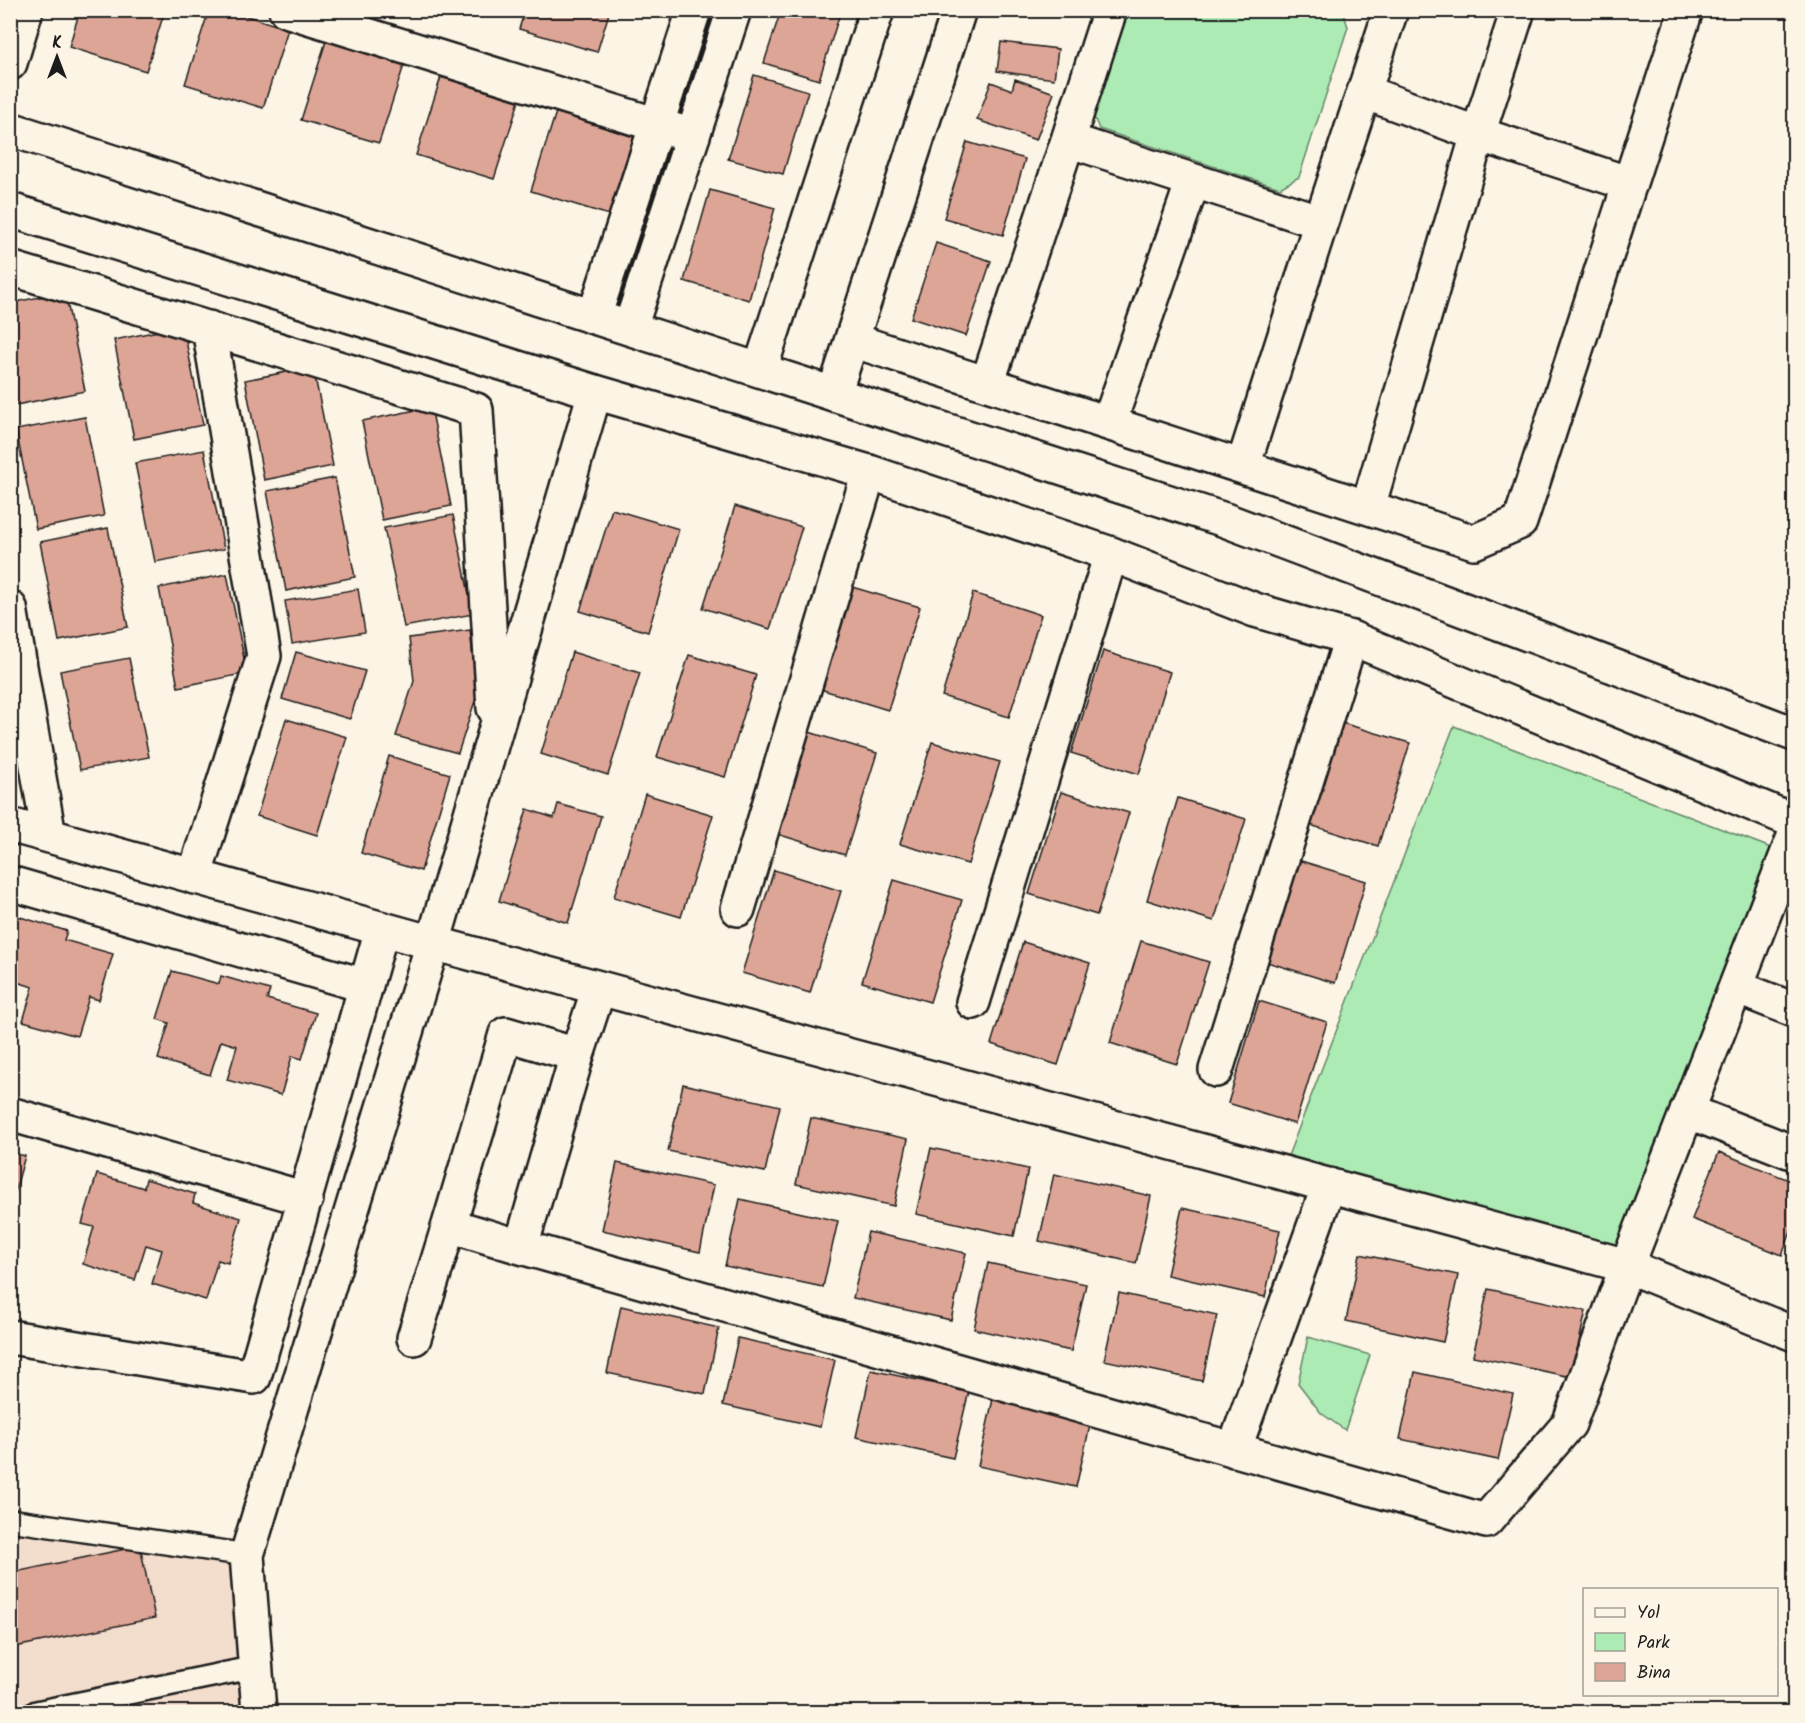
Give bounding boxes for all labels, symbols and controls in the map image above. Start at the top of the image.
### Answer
north arrow [27,27,87,87]
text: K [52,31,62,56]
legend [1583,1588,1778,1696]
text: Yol [1637,1599,1661,1628]
text: Park [1637,1629,1670,1658]
text: Bina [1637,1659,1671,1688]

